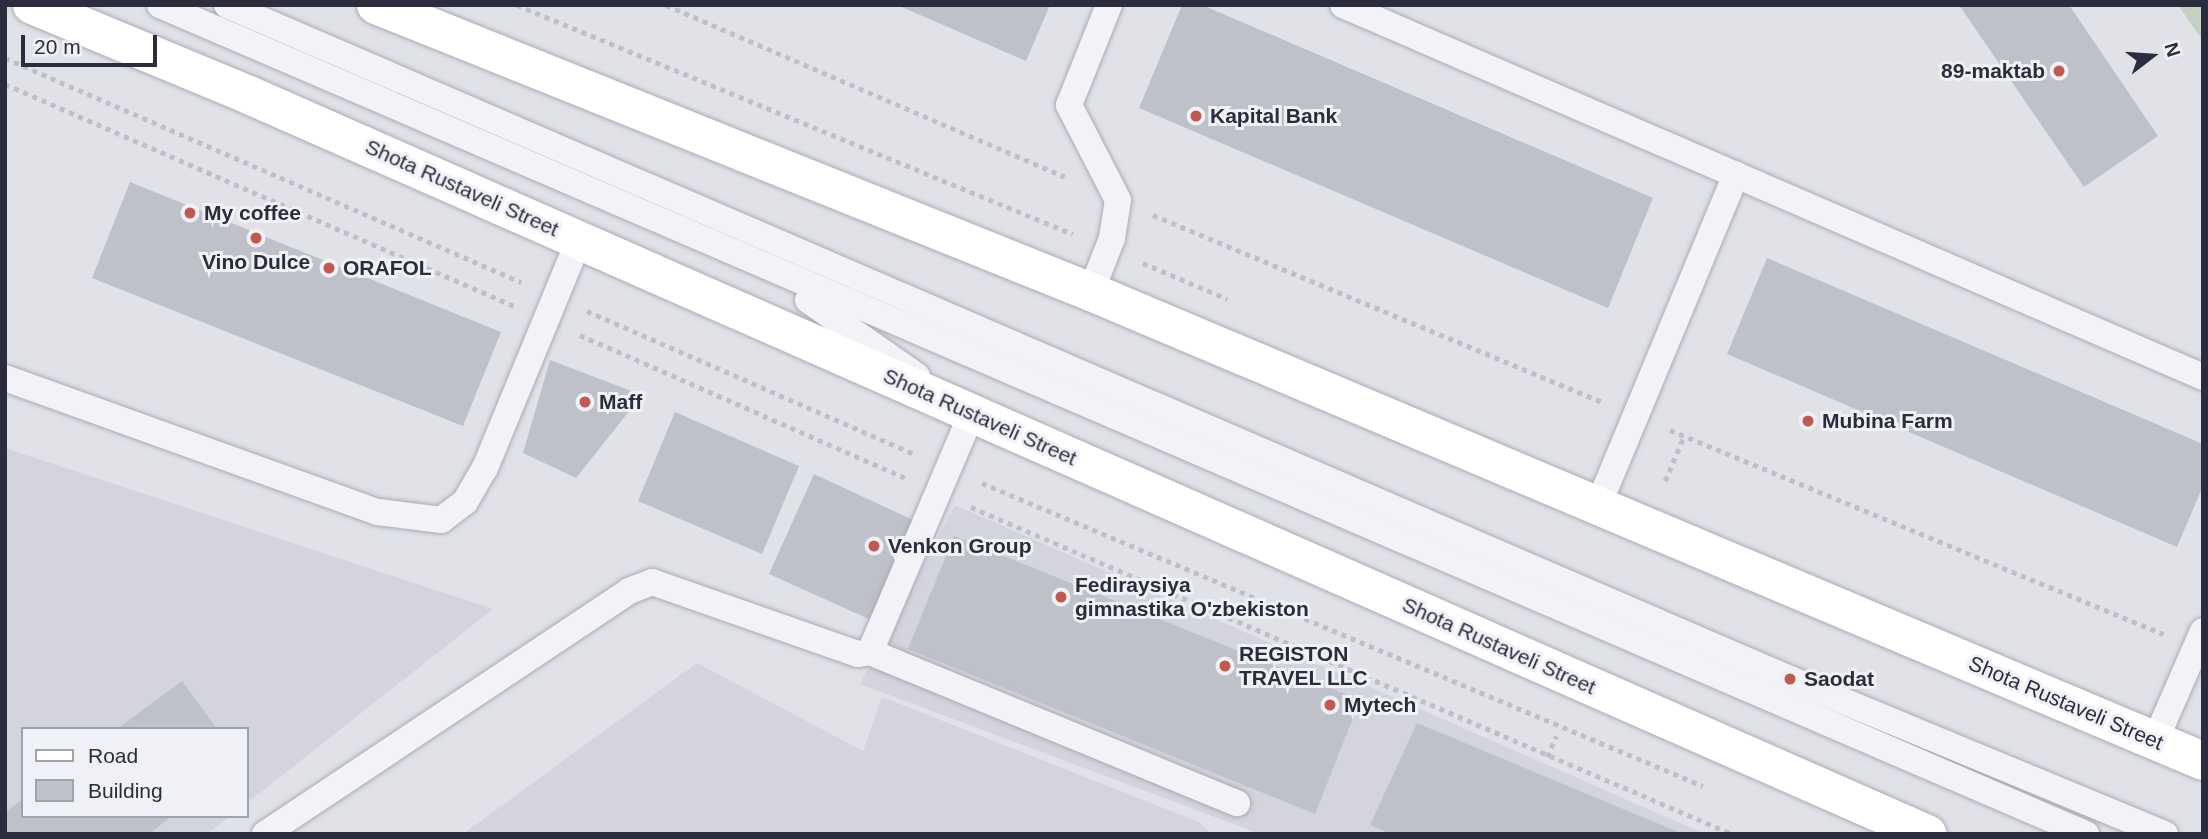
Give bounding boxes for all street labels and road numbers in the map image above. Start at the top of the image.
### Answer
street label: Shota Rustaveli Street [361,134,563,242]
street label: Shota Rustaveli Street [879,363,1081,471]
street label: Shota Rustaveli Street [1398,592,1600,700]
street label: Shota Rustaveli Street [1965,651,2167,755]

